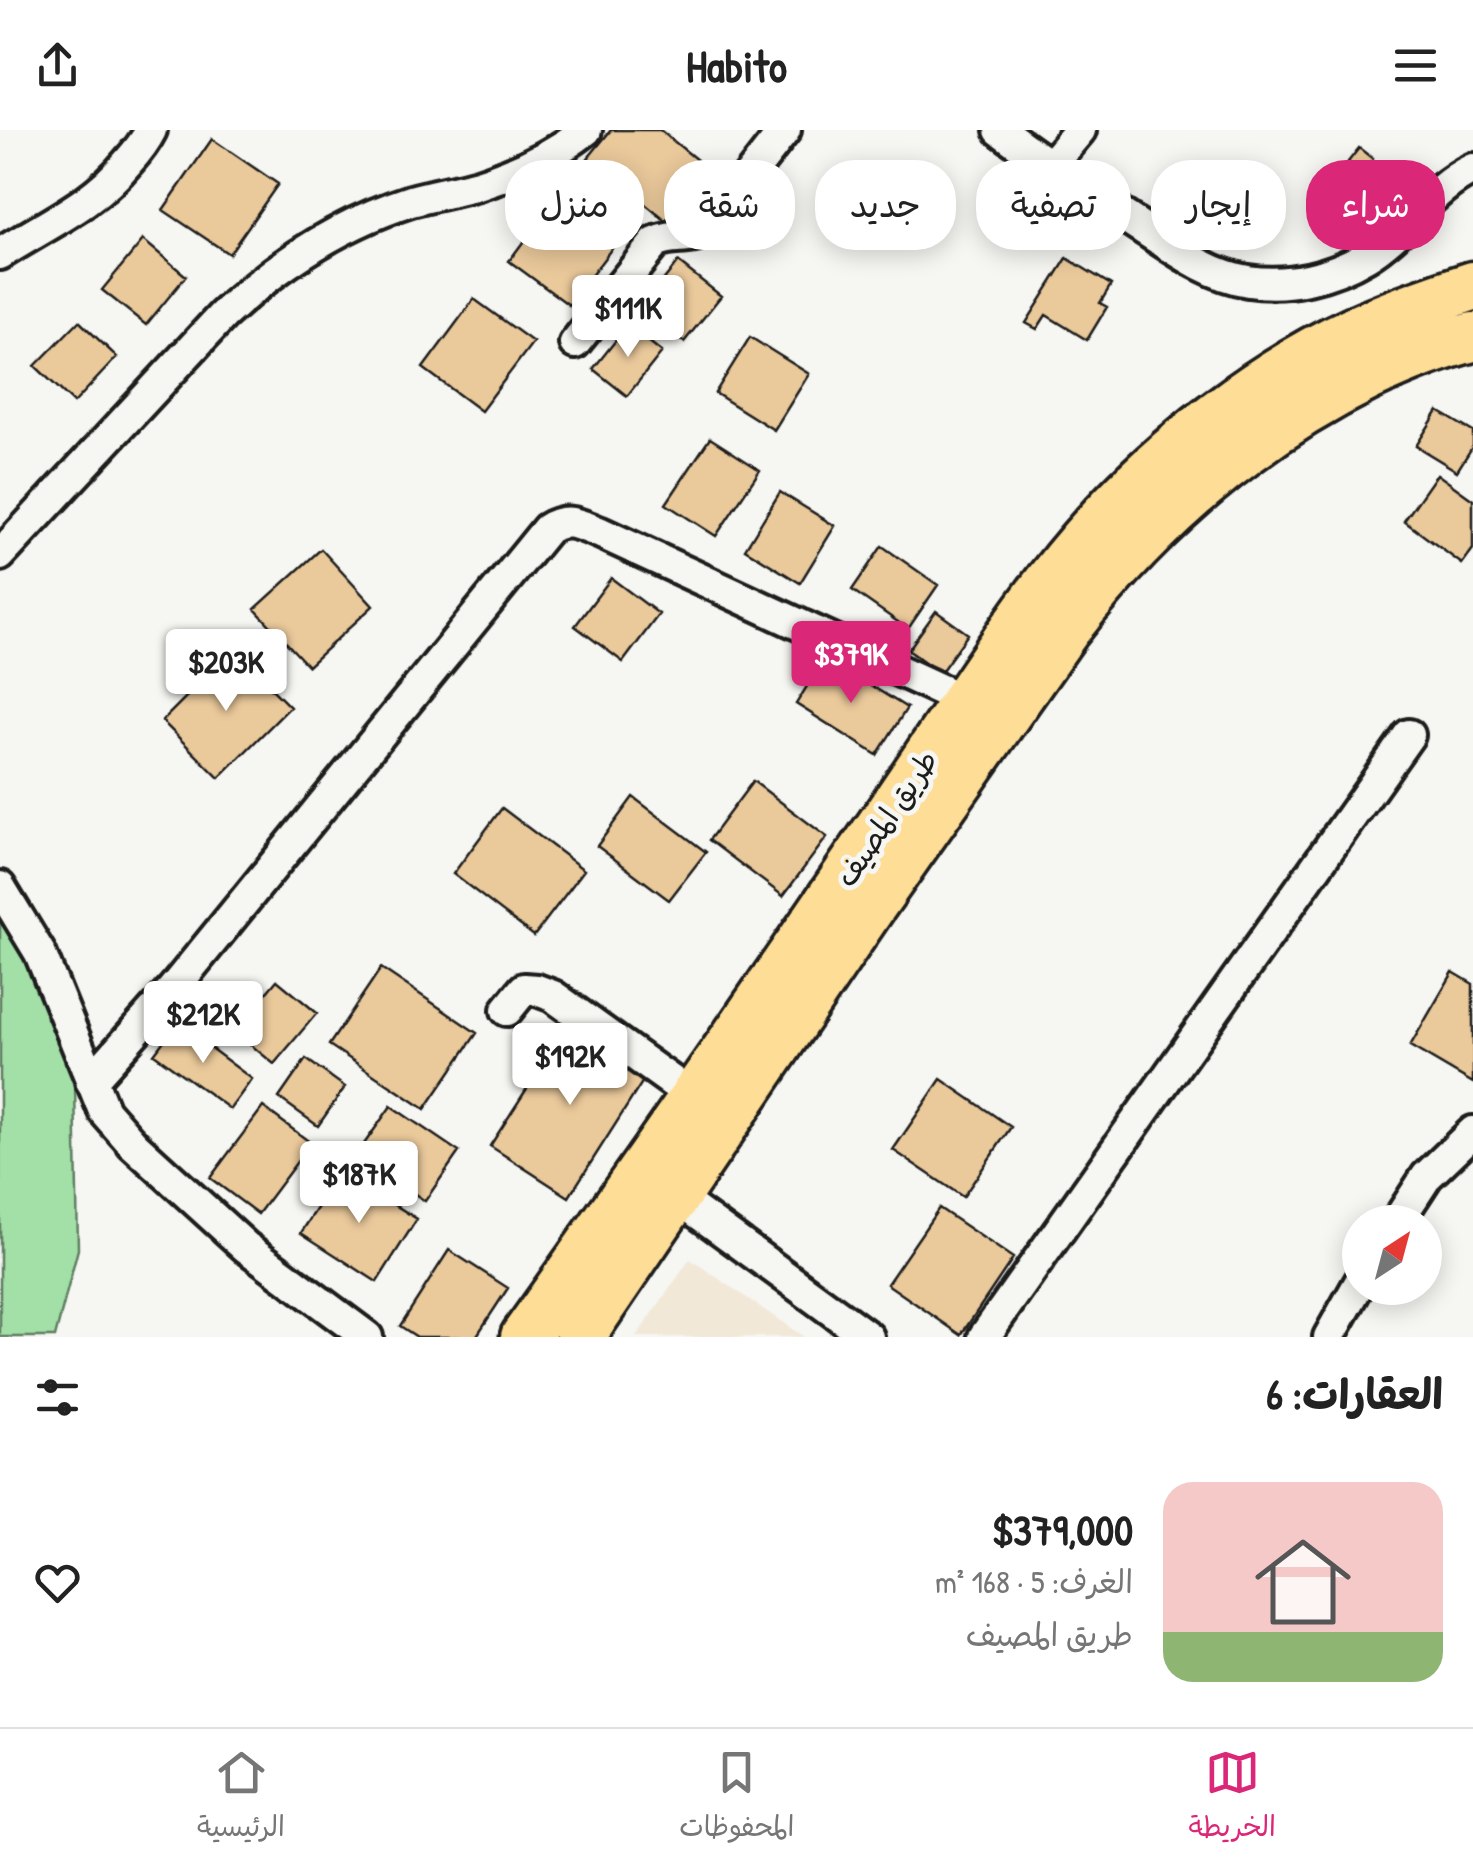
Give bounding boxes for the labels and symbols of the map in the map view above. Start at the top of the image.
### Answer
pin: $111K [558,275,698,360]
pin: $379K [781,621,921,706]
pin: $203K [156,629,296,714]
street label: طريق المصيف [826,742,946,894]
pin: $212K [133,981,273,1066]
pin: $192K [500,1023,640,1108]
pin: $187K [289,1141,429,1226]
north arrow [1342,1205,1442,1305]

